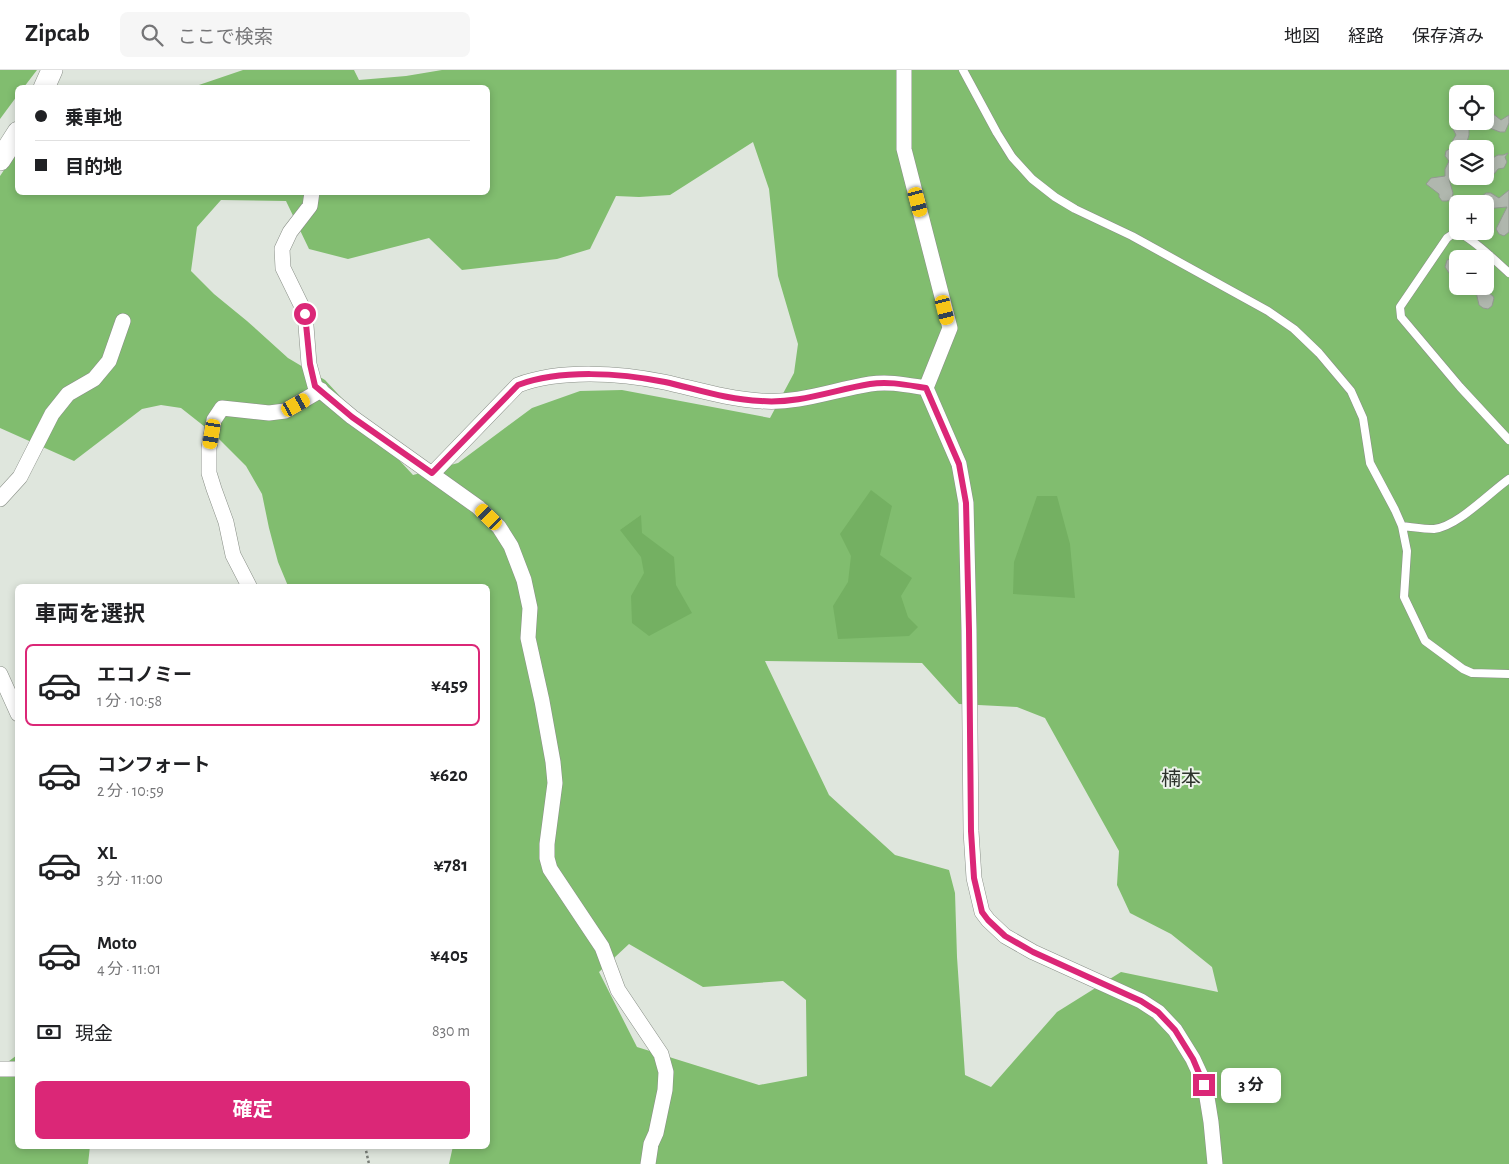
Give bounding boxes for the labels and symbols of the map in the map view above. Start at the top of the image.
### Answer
car [906,186,929,218]
car [934,294,955,326]
route start [294,303,316,325]
car [279,391,312,419]
car [202,418,221,450]
car [472,501,505,533]
district label: 楠本 [1161,768,1201,789]
callout: 3 分 [1222,1068,1282,1102]
route end [1193,1074,1215,1096]

